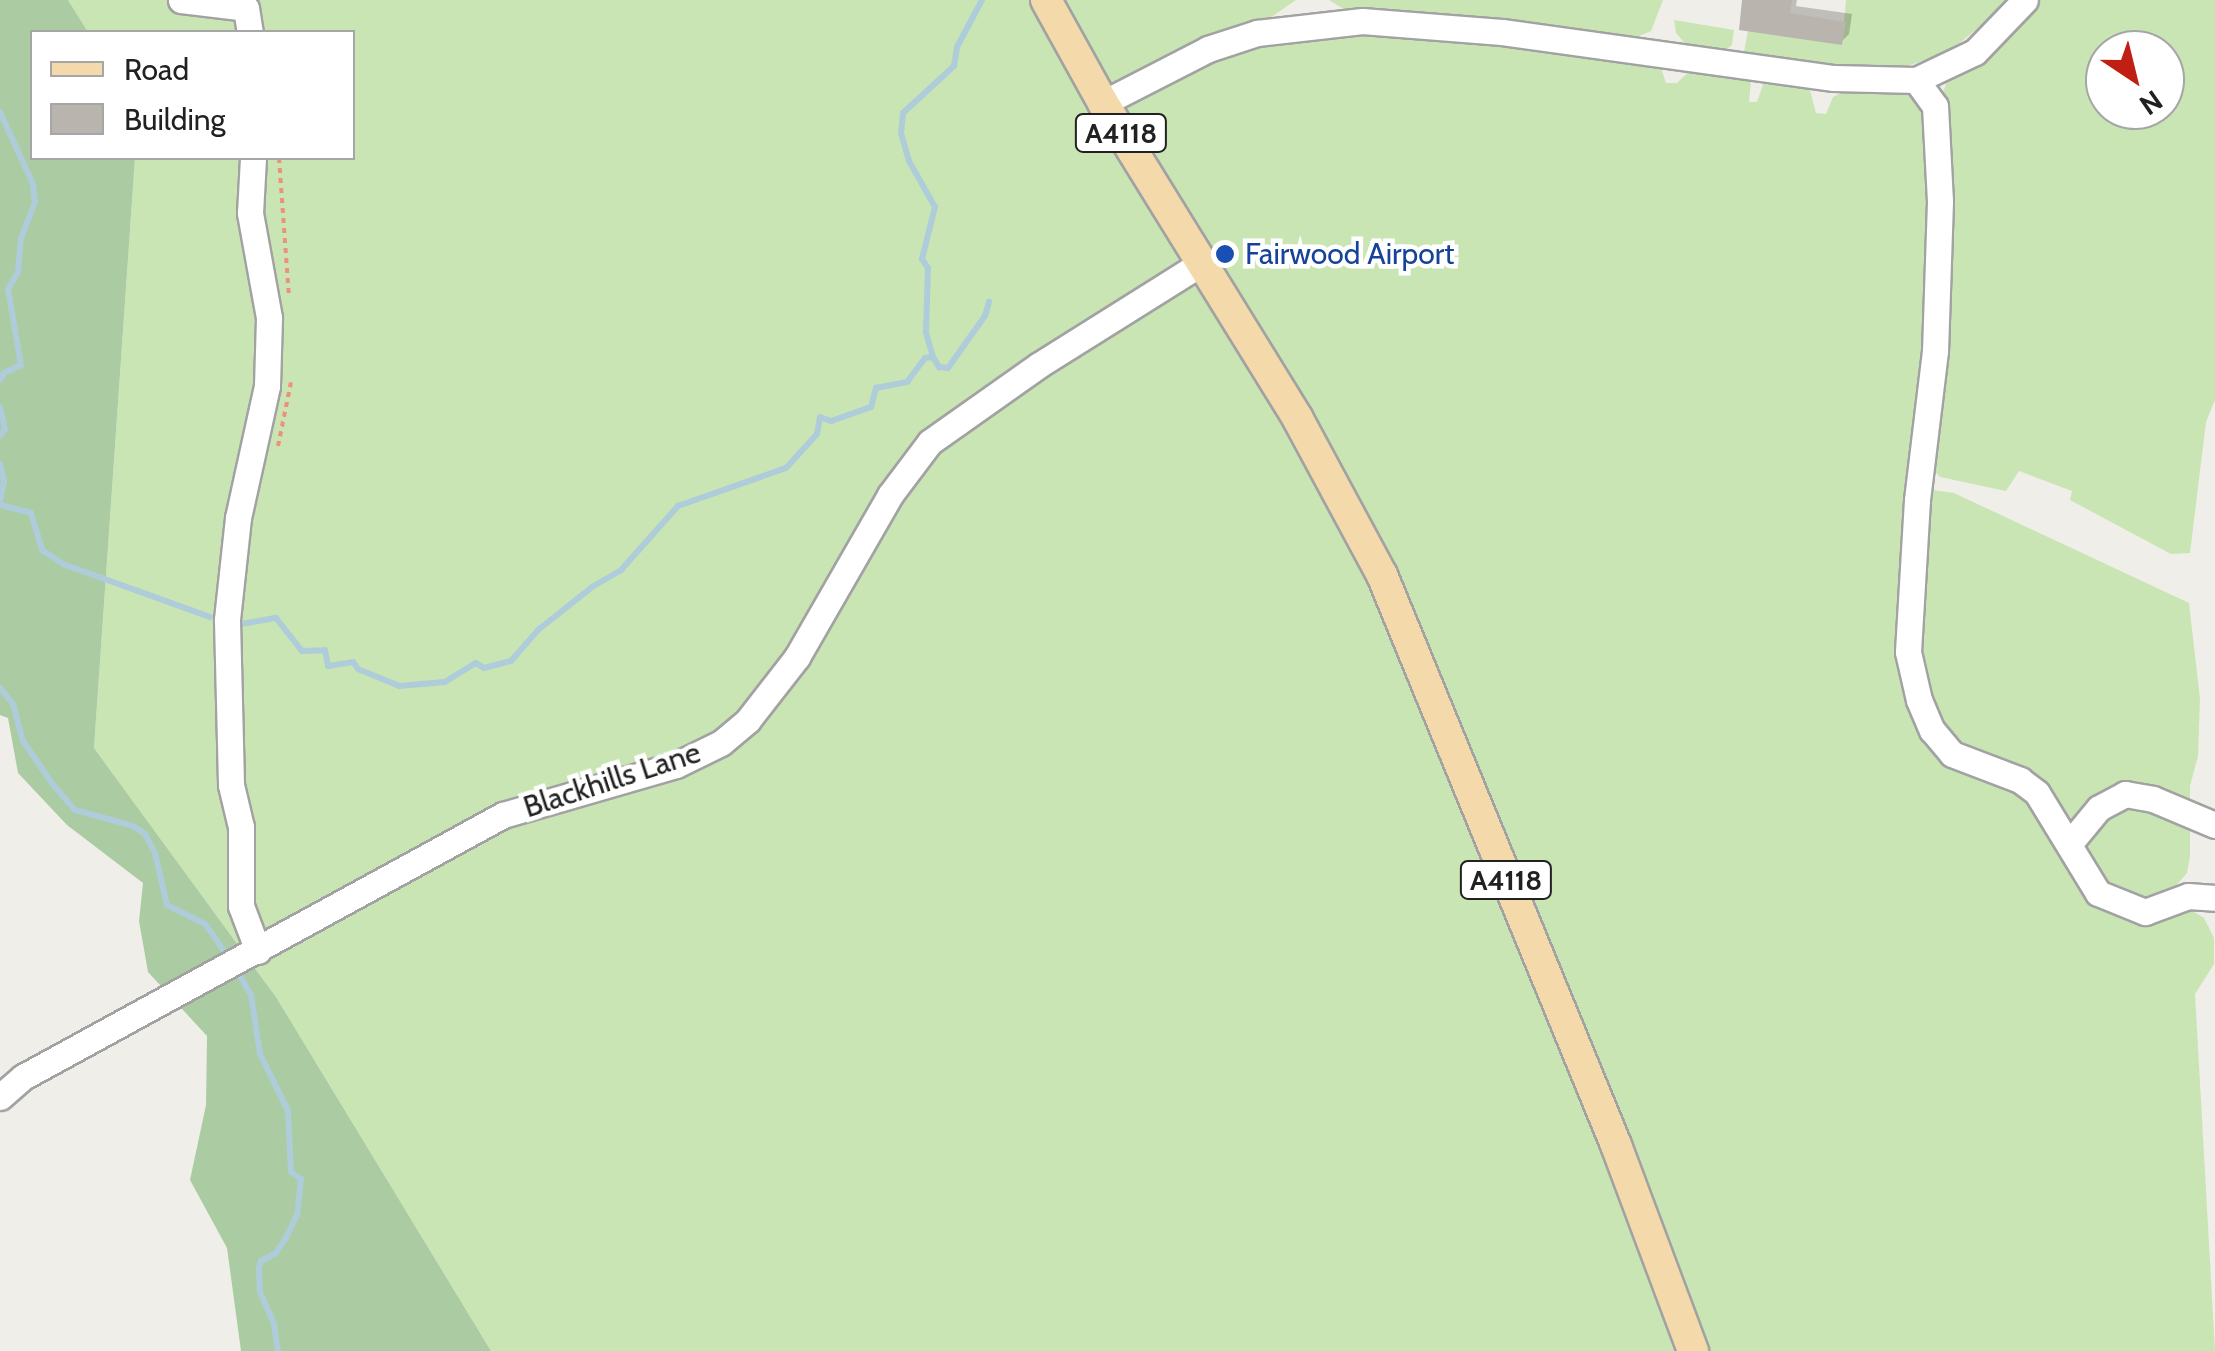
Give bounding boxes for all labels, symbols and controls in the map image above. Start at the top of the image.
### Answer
legend [30,30,355,160]
north arrow [2085,30,2185,130]
text: Road [124,51,189,88]
text: N [2133,83,2169,123]
text: Building [124,101,226,138]
road number: A4118 [1074,110,1168,156]
place label: Fairwood Airport [1245,236,1454,272]
marker: Fairwood Airport [1214,243,1236,265]
street label: Blackhills Lane [519,734,705,826]
road number: A4118 [1458,857,1554,903]

